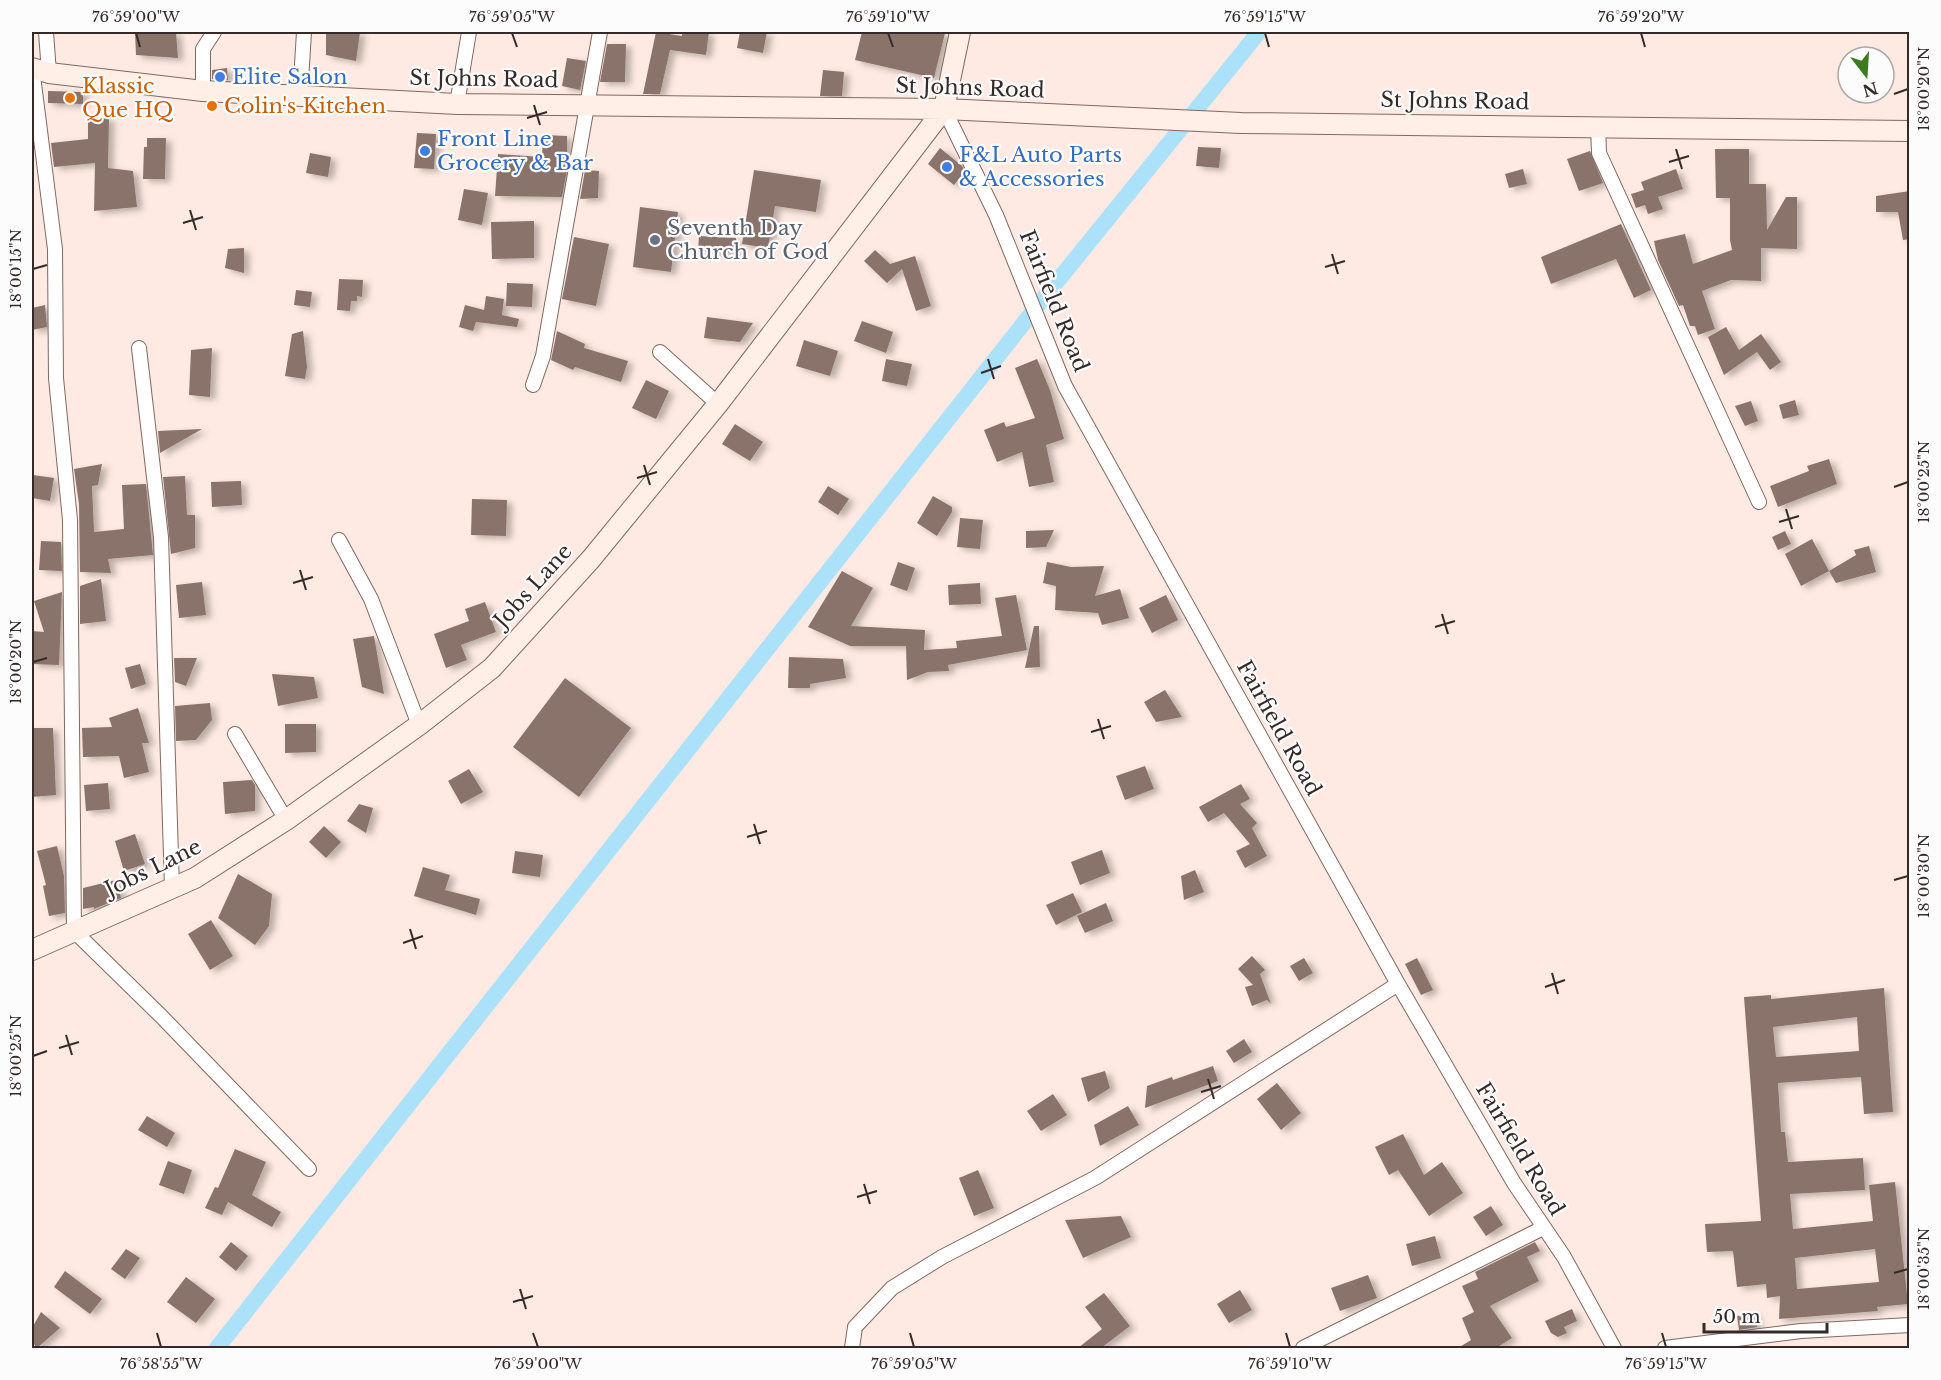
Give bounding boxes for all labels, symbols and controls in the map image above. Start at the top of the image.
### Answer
text: 76°59'00"W [92,7,180,26]
text: 76°59'05"W [469,7,555,26]
text: 76°59'10"W [846,7,930,26]
text: 76°59'15"W [1224,7,1306,26]
text: 76°59'20"W [1598,7,1685,26]
north arrow [1836,45,1896,105]
text: 18°00'20"N [1914,47,1933,131]
place label: Elite Salon [232,64,347,90]
street label: St Johns Road [409,65,559,93]
marker: Elite Salon [213,70,227,84]
street label: St Johns Road [895,72,1045,104]
place label: Klassic Que HQ [82,73,173,123]
text: N [1860,78,1881,101]
street label: St Johns Road [1380,87,1530,115]
marker: Klassic Que HQ [63,91,77,105]
place label: Colin's Kitchen [224,93,386,119]
marker: Colin's Kitchen [205,99,219,113]
place label: Front Line Grocery & Bar [437,126,593,176]
place label: F&L Auto Parts & Accessories [959,142,1122,192]
marker: Front Line Grocery & Bar [418,144,432,158]
marker: F&L Auto Parts & Accessories [940,160,954,174]
place label: Seventh Day Church of God [667,215,828,265]
street label: Fairfield Road [1014,226,1094,376]
text: 18°00'15"N [6,229,25,309]
marker: Seventh Day Church of God [648,233,662,247]
text: 18°00'25"N [1914,441,1933,523]
street label: Jobs Lane [486,539,578,636]
text: 18°00'20"N [6,620,25,704]
street label: Fairfield Road [1231,656,1327,800]
street label: Jobs Lane [98,833,205,904]
text: 18°00'30"N [1914,834,1933,918]
text: 18°00'25"N [6,1015,25,1097]
street label: Fairfield Road [1470,1078,1570,1220]
text: 18°00'35"N [1914,1228,1933,1310]
scale bar [1704,1296,1827,1334]
text: 50 m [1713,1306,1761,1328]
text: 76°58'55"W [120,1354,203,1373]
text: 76°59'00"W [494,1354,582,1373]
text: 76°59'05"W [871,1354,957,1373]
text: 76°59'10"W [1248,1354,1332,1373]
text: 76°59'15"W [1625,1354,1707,1373]

